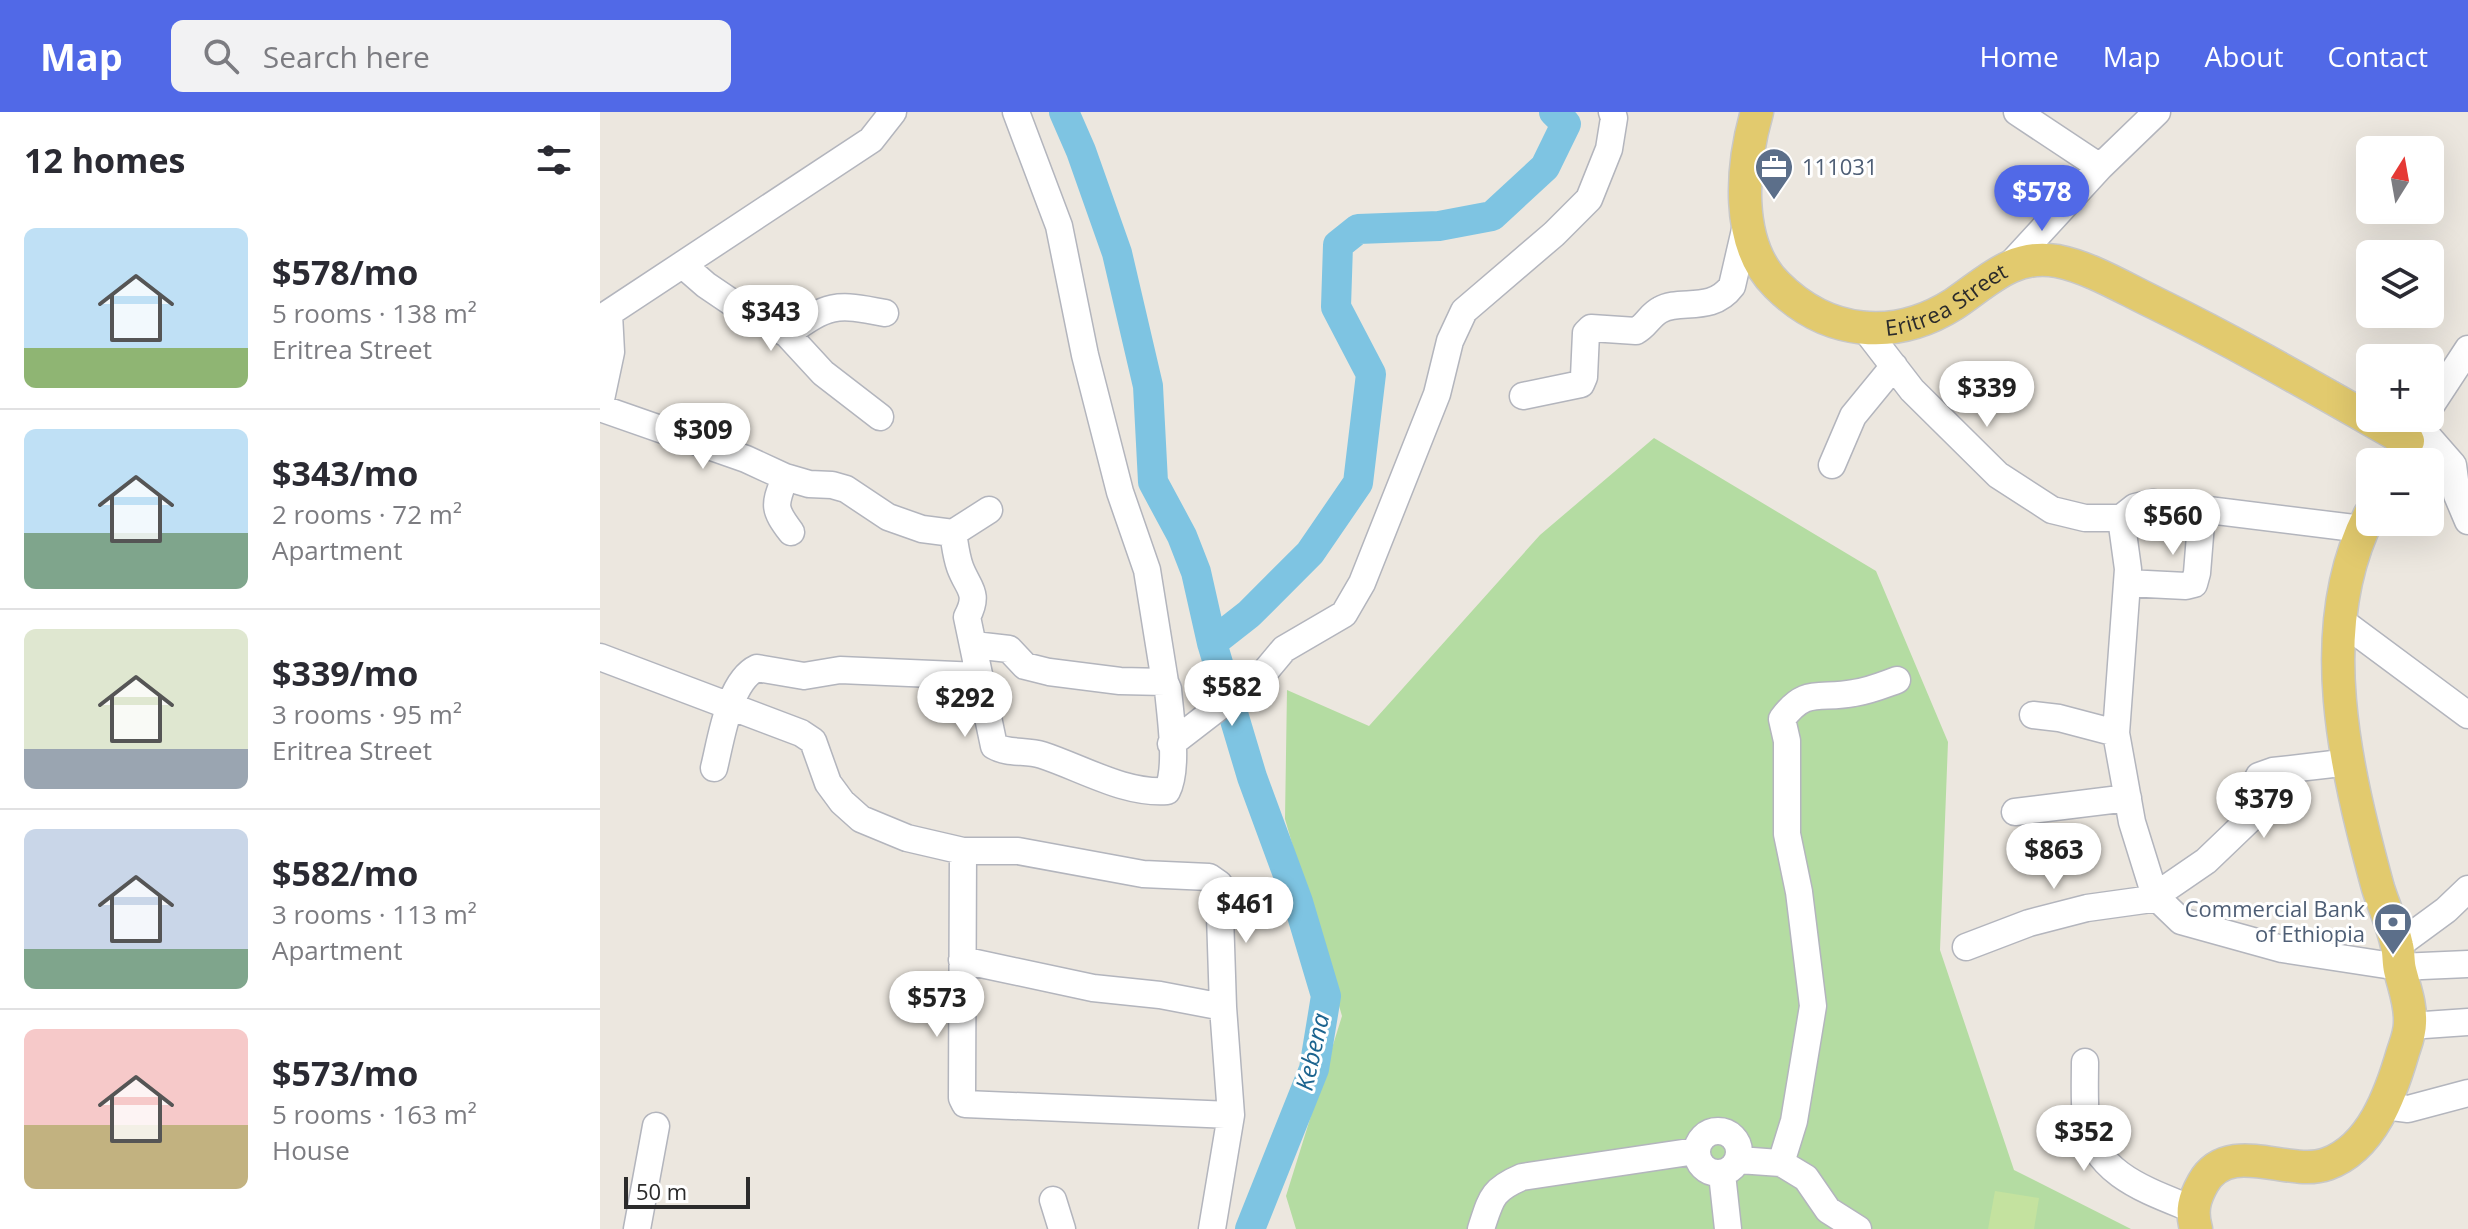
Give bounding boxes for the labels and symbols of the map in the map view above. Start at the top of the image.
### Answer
north arrow [2356,136,2444,224]
office icon: 111031 [1753,146,1795,201]
place label: 111031 [1802,151,1877,181]
pin: $578 [1995,165,2089,233]
street label: Eritrea Street [1883,255,2012,342]
pin: $343 [724,285,818,353]
pin: $339 [1940,361,2034,429]
pin: $309 [656,403,750,471]
pin: $560 [2126,489,2220,557]
pin: $582 [1185,660,1279,728]
pin: $292 [918,671,1012,739]
pin: $379 [2217,772,2311,840]
pin: $863 [2007,823,2101,891]
pin: $461 [1199,877,1293,945]
place label: Commercial Bank of Ethiopia [2185,893,2365,948]
bank icon: Commercial Bank of Ethiopia [2372,901,2414,956]
pin: $573 [890,971,984,1039]
water label: Kebena [1287,1009,1337,1094]
pin: $352 [2037,1105,2131,1173]
scale bar [624,1173,750,1209]

